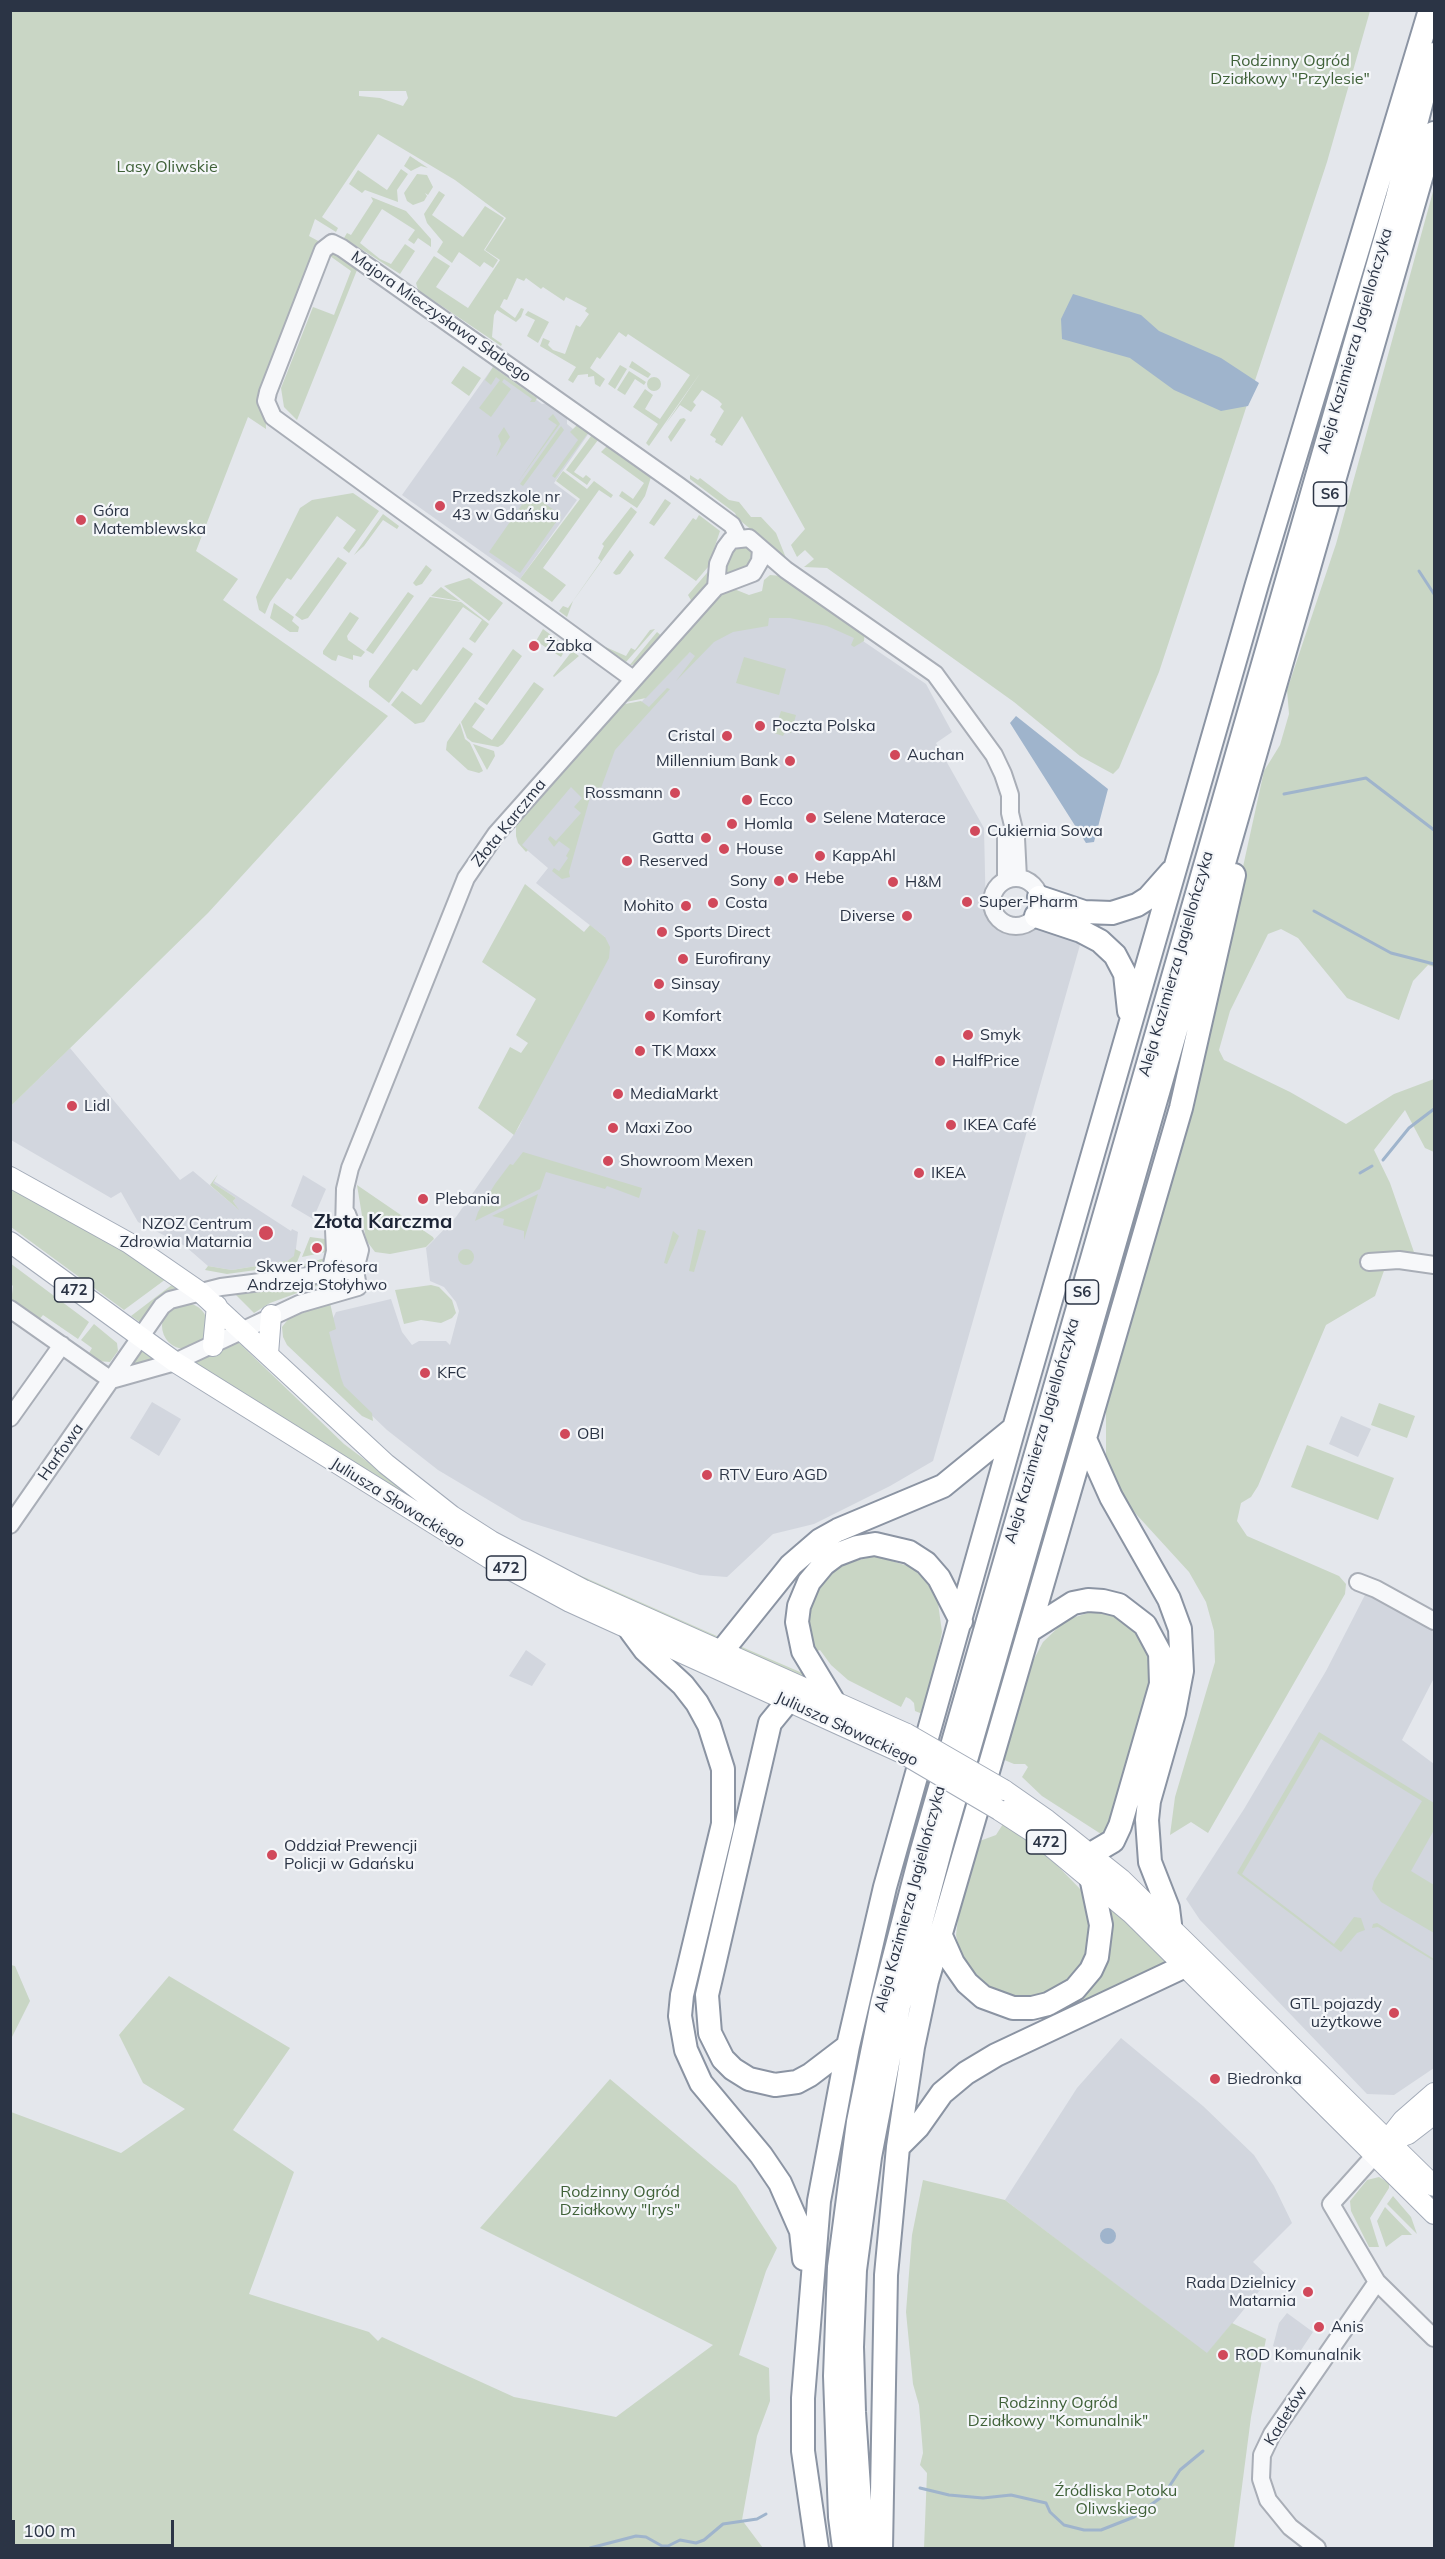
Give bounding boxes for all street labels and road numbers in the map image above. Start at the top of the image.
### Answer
street label: Aleja Kazimierza Jagiellończyka [1314,226,1396,456]
street label: Majora Mieczysława Słabego [347,247,535,387]
road number: S6 [1314,482,1346,506]
street label: Złota Karczma [468,775,550,871]
street label: Aleja Kazimierza Jagiellończyka [1135,849,1217,1079]
road number: 472 [54,1278,94,1302]
road number: S6 [1066,1280,1098,1304]
street label: Aleja Kazimierza Jagiellończyka [1001,1316,1083,1546]
street label: Harfowa [34,1420,88,1484]
street label: Juliusza Słowackiego [327,1454,469,1552]
road number: 472 [486,1556,526,1580]
street label: Juliusza Słowackiego [773,1688,921,1770]
street label: Aleja Kazimierza Jagiellończyka [870,1784,950,2014]
road number: 472 [1026,1830,1066,1854]
street label: Kadetów [1260,2383,1312,2449]

